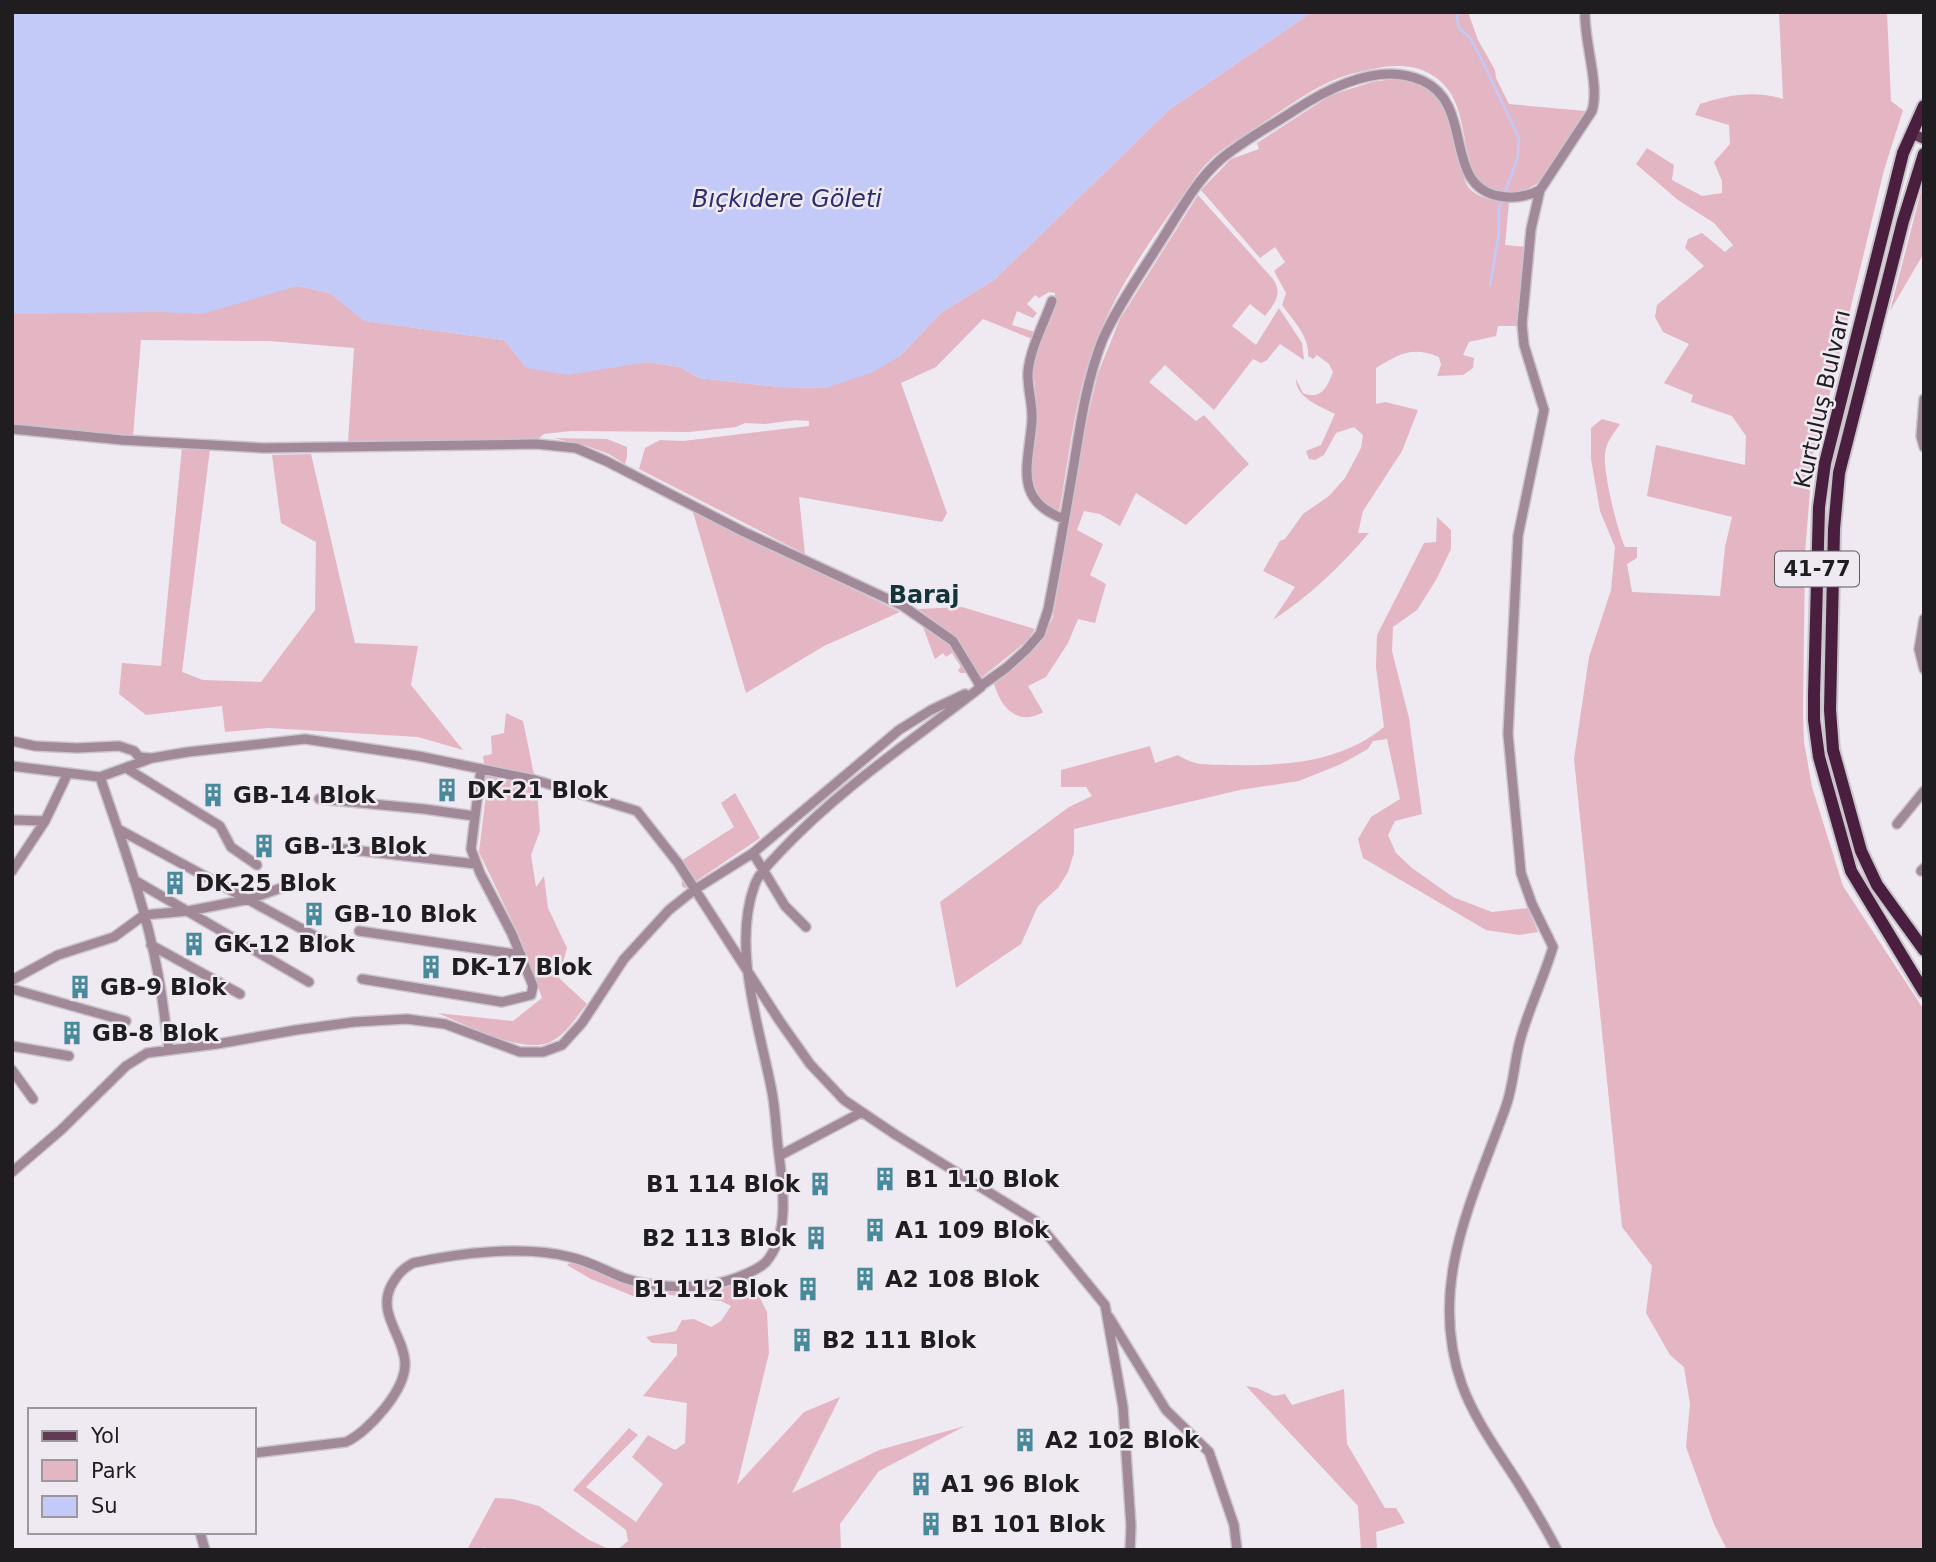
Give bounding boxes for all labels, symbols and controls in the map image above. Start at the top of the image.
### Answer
water label: Bıçkıdere Göleti [692,185,882,213]
street label: Kurtuluş Bulvarı [1789,307,1855,491]
road number: 41-77 [1775,552,1859,586]
district label: Baraj [889,581,959,609]
building icon: DK-21 Blok [433,776,461,804]
place label: DK-21 Blok [467,777,609,803]
building icon: GB-14 Blok [199,781,227,809]
place label: GB-14 Blok [233,782,376,808]
building icon: GB-13 Blok [250,832,278,860]
place label: GB-13 Blok [284,833,427,859]
building icon: DK-25 Blok [161,869,189,897]
place label: DK-25 Blok [195,870,337,896]
building icon: GB-10 Blok [300,900,328,928]
place label: GB-10 Blok [334,901,477,927]
building icon: GK-12 Blok [180,930,208,958]
place label: GK-12 Blok [214,931,355,957]
building icon: DK-17 Blok [417,953,445,981]
place label: DK-17 Blok [451,954,593,980]
building icon: GB-9 Blok [66,973,94,1001]
place label: GB-9 Blok [100,974,227,1000]
building icon: GB-8 Blok [58,1019,86,1047]
place label: GB-8 Blok [92,1020,219,1046]
building icon: B1 110 Blok [871,1165,899,1193]
place label: B1 110 Blok [905,1166,1060,1192]
building icon: B1 114 Blok [806,1170,834,1198]
place label: B1 114 Blok [646,1171,801,1197]
building icon: A1 109 Blok [861,1216,889,1244]
place label: A1 109 Blok [895,1217,1050,1243]
building icon: B2 113 Blok [802,1224,830,1252]
place label: B2 113 Blok [642,1225,797,1251]
building icon: A2 108 Blok [851,1265,879,1293]
place label: A2 108 Blok [885,1266,1040,1292]
building icon: B1 112 Blok [794,1275,822,1303]
place label: B1 112 Blok [634,1276,789,1302]
building icon: B2 111 Blok [788,1326,816,1354]
place label: B2 111 Blok [822,1327,977,1353]
legend [28,1408,256,1534]
text: Yol [90,1424,120,1448]
building icon: A2 102 Blok [1011,1426,1039,1454]
place label: A2 102 Blok [1045,1427,1200,1453]
text: Park [91,1459,137,1483]
building icon: A1 96 Blok [907,1470,935,1498]
place label: A1 96 Blok [941,1471,1080,1497]
text: Su [91,1494,118,1518]
building icon: B1 101 Blok [917,1510,945,1538]
place label: B1 101 Blok [951,1511,1106,1537]

